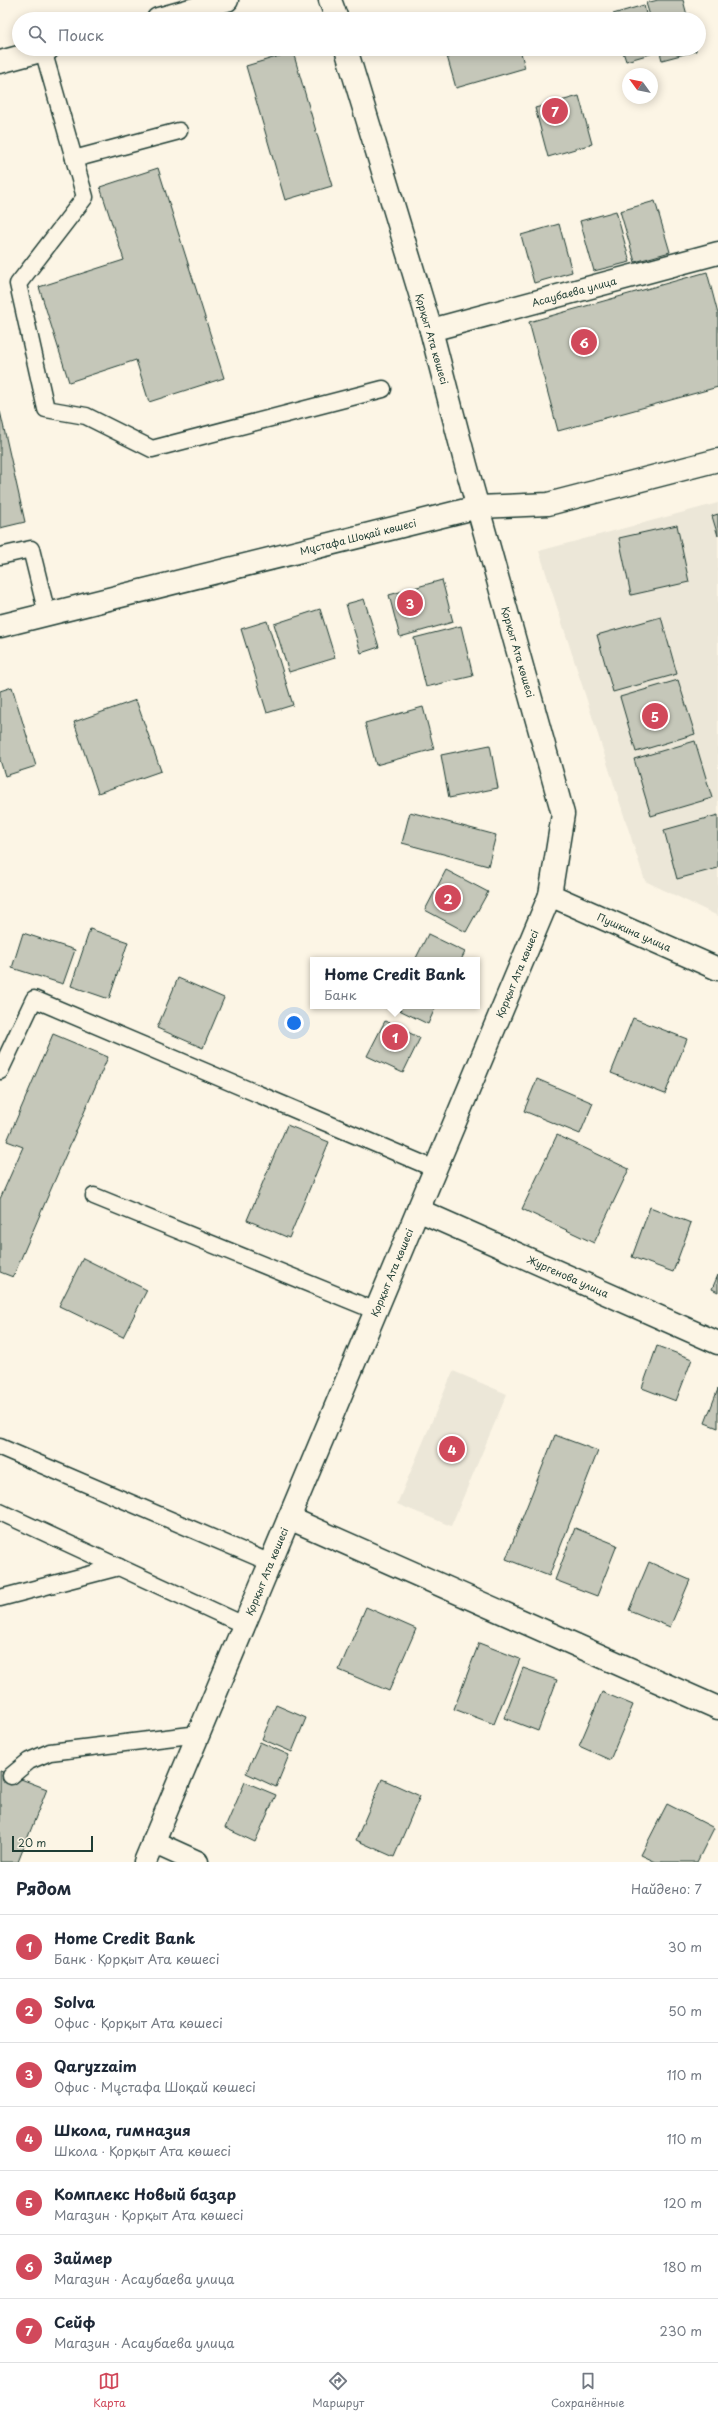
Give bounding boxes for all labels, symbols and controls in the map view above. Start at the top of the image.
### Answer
search box [12,12,706,56]
icon: search [26,23,48,45]
text: Поиск [58,23,104,46]
north arrow [622,68,658,104]
pin: 7 [542,96,568,126]
street label: Асаубаева улица [530,272,619,310]
street label: Қорқыт Ата көшесі [412,292,453,386]
pin: 6 [571,327,597,357]
street label: Мұстафа Шоқай көшесі [298,515,418,558]
pin: 3 [397,588,423,618]
street label: Қорқыт Ата көшесі [498,605,539,699]
pin: 5 [642,701,668,731]
pin: 2 [435,883,461,913]
street label: Пушкина улица [595,909,674,955]
street label: Қорқыт Ата көшесі [491,927,542,1020]
popup [310,957,480,1009]
text: Home Credit Bank [324,962,466,985]
text: Банк [324,985,356,1004]
your location [284,1013,304,1033]
pin: 1 [382,1022,408,1052]
street label: Қорқыт Ата көшесі [366,1226,417,1319]
street label: Жургенова улица [525,1251,612,1301]
pin: 4 [439,1434,465,1464]
street label: Қорқыт Ата көшесі [241,1525,291,1618]
scale bar [12,1834,93,1853]
text: 20 m [18,1834,46,1851]
text: Рядом [16,1875,71,1901]
text: Найдено: 7 [631,1879,702,1898]
text: Home Credit Bank [54,1926,195,1949]
text: 1 [26,1937,32,1956]
text: 30 m [668,1937,702,1956]
text: Банк · Қорқыт Ата көшесі [54,1949,219,1968]
text: Solva [54,1990,95,2013]
text: 2 [24,2001,34,2020]
text: 50 m [668,2001,702,2020]
text: Офис · Қорқыт Ата көшесі [54,2013,223,2032]
text: Qaryzzaim [54,2054,137,2077]
text: 3 [25,2065,33,2084]
text: 110 m [667,2065,702,2084]
text: Офис · Мұстафа Шоқай көшесі [54,2077,256,2096]
text: Школа, гимназия [54,2118,191,2141]
text: 4 [25,2129,33,2148]
text: 110 m [667,2129,702,2148]
text: Школа · Қорқыт Ата көшесі [54,2141,231,2160]
text: Комплекс Новый базар [54,2182,236,2205]
text: 5 [25,2193,33,2212]
text: 120 m [663,2193,702,2212]
text: Магазин · Қорқыт Ата көшесі [54,2205,244,2224]
text: Займер [54,2246,112,2269]
text: 6 [24,2257,34,2276]
text: 180 m [663,2257,702,2276]
text: Магазин · Асаубаева улица [54,2269,235,2288]
text: Сейф [54,2310,95,2333]
text: 7 [25,2321,33,2340]
text: 230 m [660,2321,702,2340]
text: Магазин · Асаубаева улица [54,2333,235,2352]
tab: Карта [93,2370,126,2411]
tab: Маршрут [312,2370,364,2411]
tab: Сохранённые [551,2370,625,2411]

